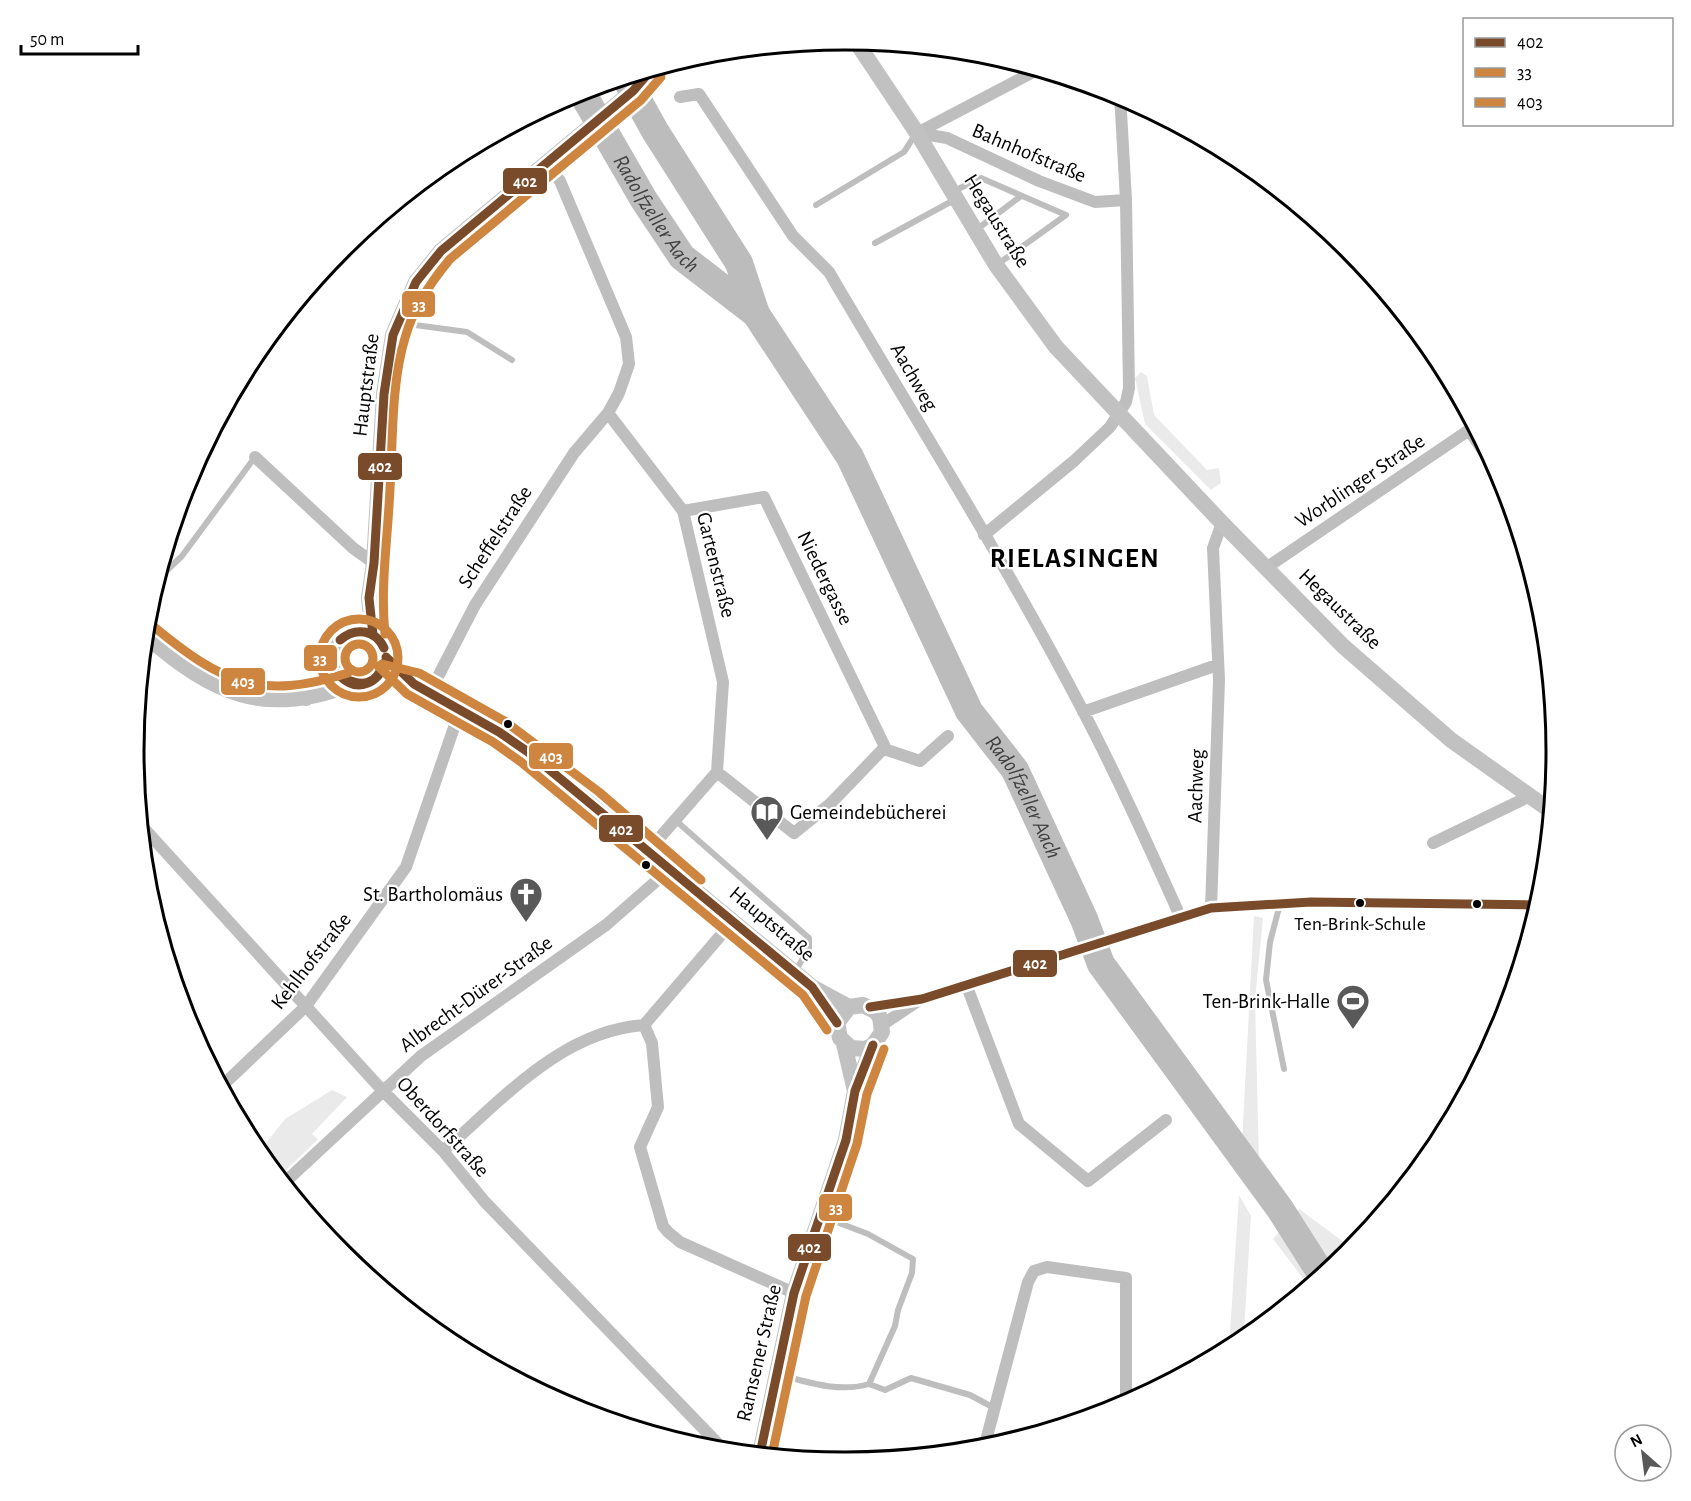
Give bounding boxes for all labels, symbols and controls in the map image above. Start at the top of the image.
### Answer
scale bar [21,18,138,56]
legend [1463,18,1673,126]
text: 50 m [30,31,64,49]
text: 402 [1517,34,1543,52]
text: 33 [1517,64,1532,82]
text: 403 [1517,94,1543,112]
street label: Bahnhofstraße [969,120,1089,186]
water label: Radolfzeller Aach [609,151,703,277]
line badge: 402 [502,167,548,195]
street label: Hegaustraße [960,171,1034,271]
text: 402 [513,174,537,190]
line badge: 33 [401,290,436,318]
text: 33 [412,297,426,313]
street label: Hauptstraße [349,332,383,438]
street label: Aachweg [886,340,942,415]
street label: Worblinger Straße [1292,430,1428,532]
line badge: 402 [357,452,403,481]
text: 402 [368,459,392,475]
street label: Scheffelstraße [454,482,536,592]
street label: Gartenstraße [693,510,739,620]
street label: Niedergasse [793,528,857,628]
district label: RIELASINGEN [990,545,1160,572]
street label: Hegaustraße [1295,565,1385,653]
line badge: 33 [303,644,338,672]
text: 33 [313,651,327,667]
line badge: 403 [220,667,266,696]
text: 403 [231,674,255,690]
unlabelled marker [502,718,514,730]
water label: Radolfzeller Aach [981,731,1065,862]
line badge: 403 [528,742,574,770]
street label: Aachweg [1184,748,1208,823]
text: 403 [539,749,563,765]
library icon: Gemeindebücherei [749,794,785,841]
place label: Gemeindebücherei [790,802,947,823]
line badge: 402 [598,814,644,843]
text: 402 [609,822,633,838]
unlabelled marker [640,859,652,871]
church icon: St. Bartholomäus [508,876,544,923]
street label: Hauptstraße [725,883,819,965]
place label: St. Bartholomäus [363,884,503,905]
marker: Ten-Brink-Schule [1354,897,1366,909]
unlabelled marker [1471,898,1483,910]
street label: Kehlhofstraße [267,909,355,1013]
place label: Ten-Brink-Schule [1294,914,1426,934]
street label: Albrecht-Dürer-Straße [396,932,556,1056]
line badge: 402 [1012,949,1058,978]
text: 402 [1023,956,1047,972]
sports icon: Ten-Brink-Halle [1335,983,1371,1030]
place label: Ten-Brink-Halle [1203,991,1330,1012]
street label: Oberdorfstraße [393,1073,493,1181]
line badge: 33 [818,1193,853,1222]
text: 33 [829,1200,843,1216]
line badge: 402 [787,1233,832,1262]
text: 402 [797,1240,821,1256]
street label: Ramsener Straße [733,1282,785,1424]
north arrow [1613,1423,1673,1483]
text: N [1628,1431,1645,1450]

